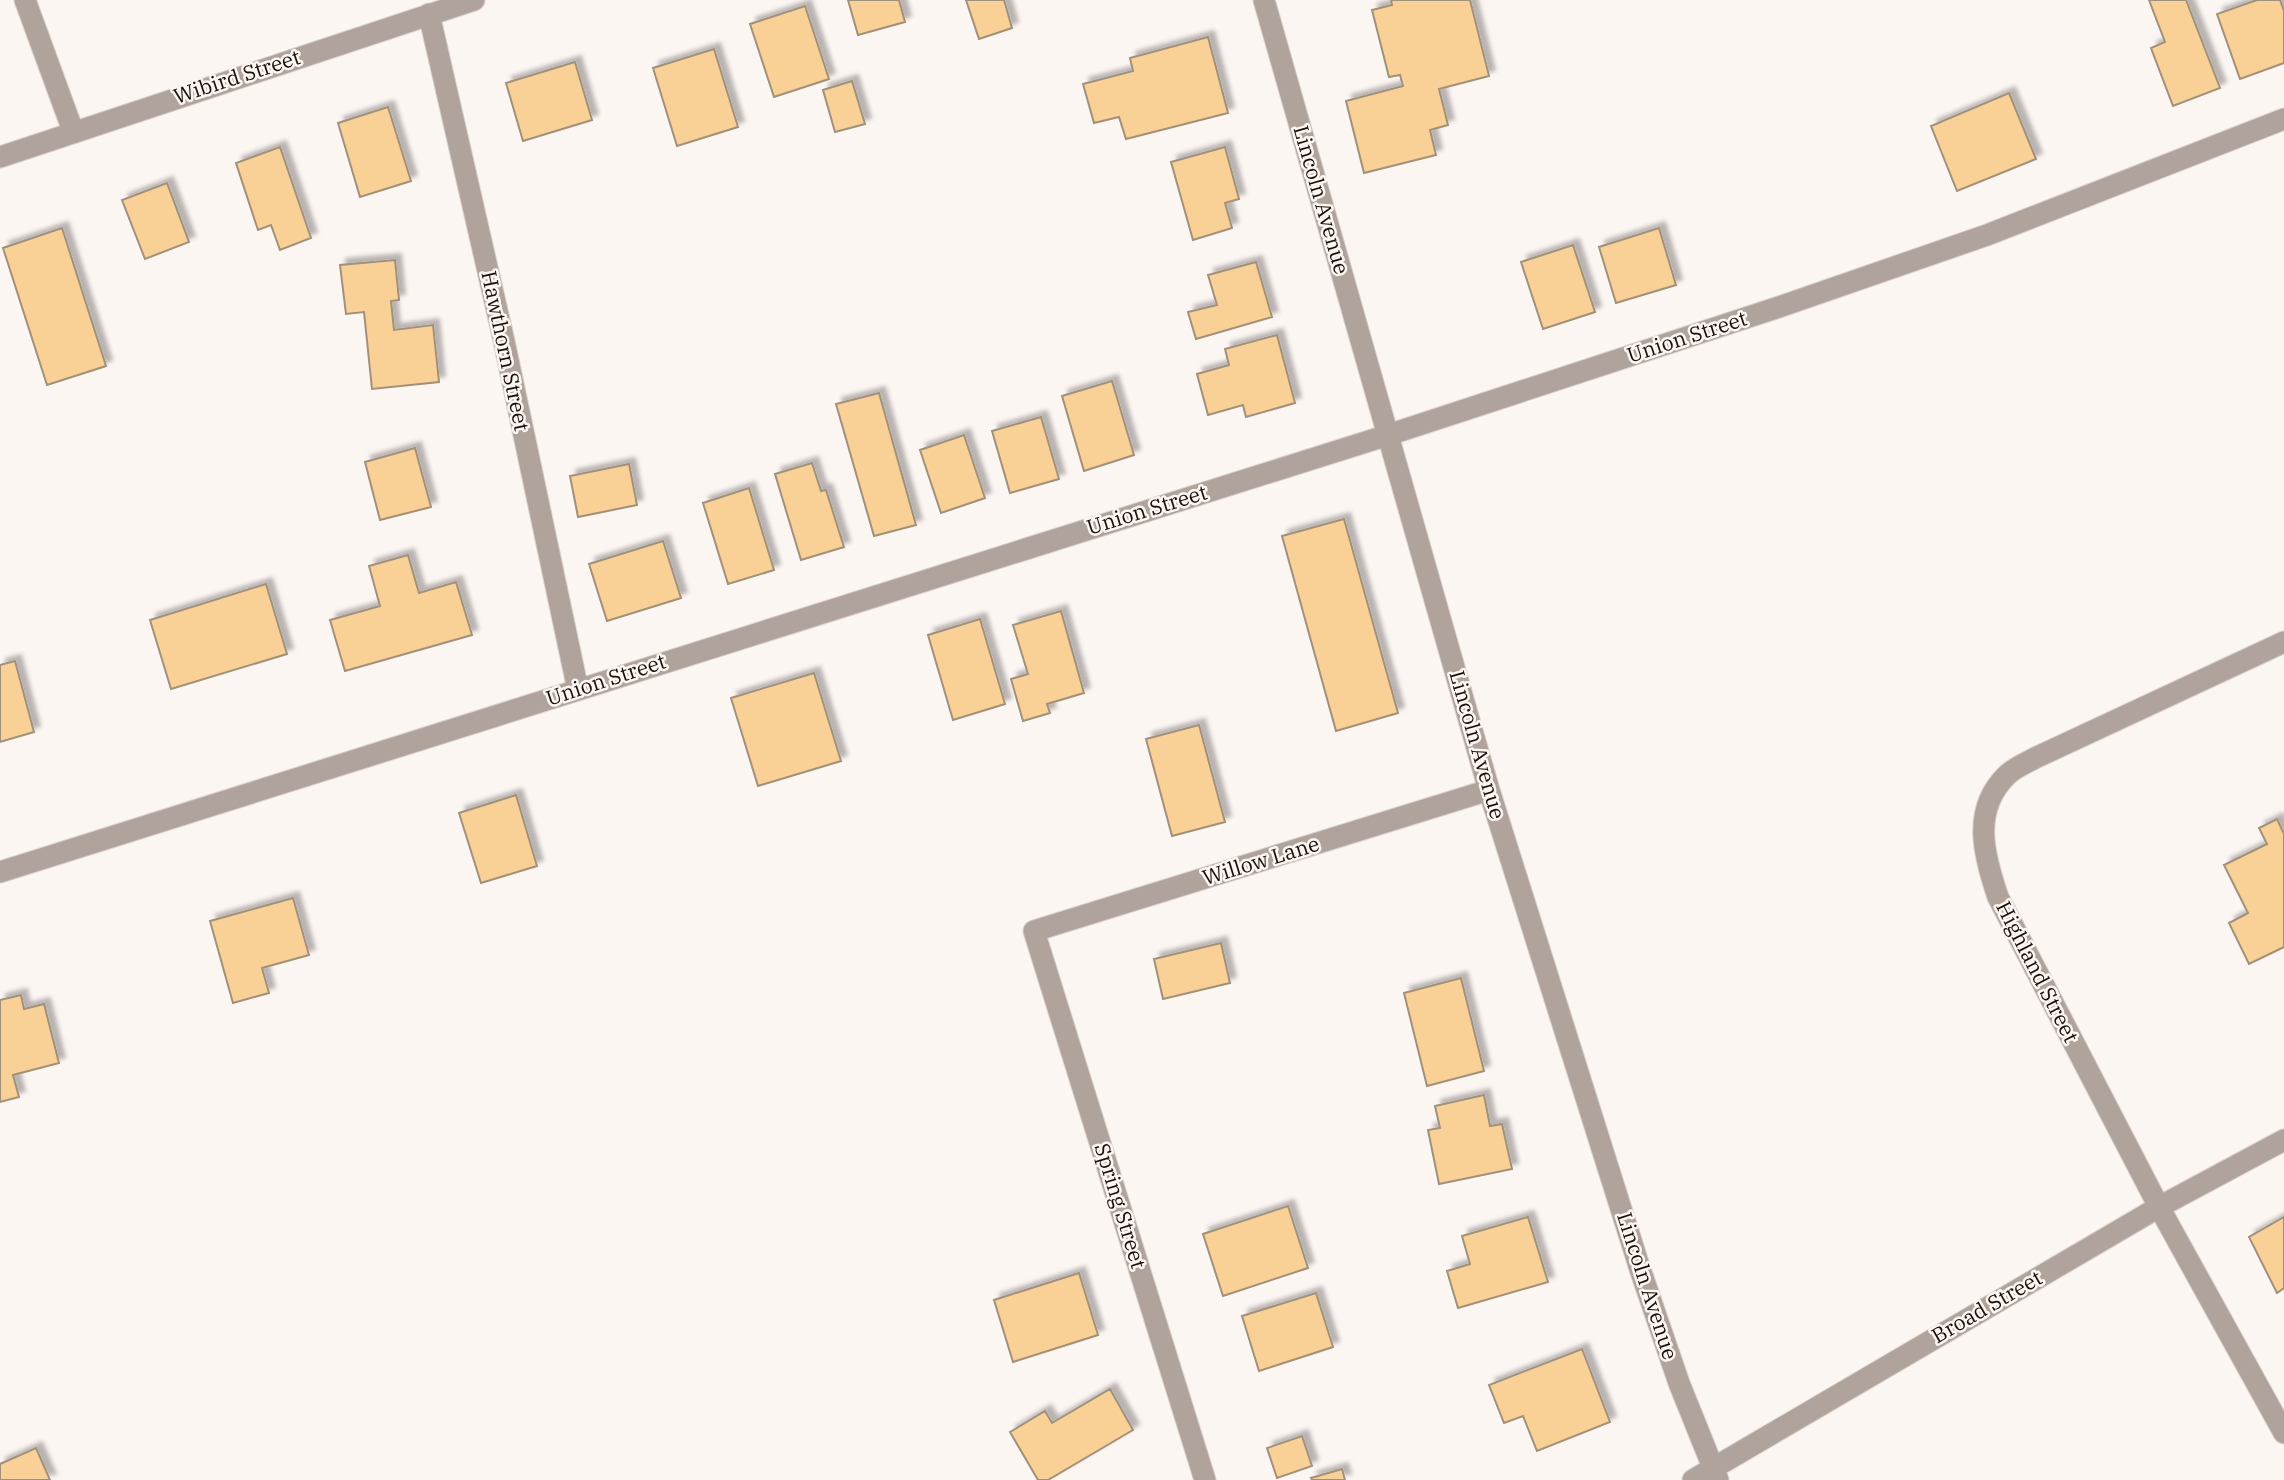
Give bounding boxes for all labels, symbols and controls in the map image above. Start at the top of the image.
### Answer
street label: Wibird Street [170,42,304,110]
street label: Lincoln Avenue [1287,122,1357,277]
street label: Hawthorn Street [475,268,537,433]
street label: Union Street [1623,303,1750,369]
street label: Union Street [1083,477,1210,541]
street label: Union Street [542,646,669,712]
street label: Lincoln Avenue [1443,667,1513,822]
street label: Willow Lane [1199,829,1323,891]
street label: Highland Street [1990,896,2086,1047]
street label: Spring Street [1089,1140,1153,1272]
street label: Lincoln Avenue [1611,1208,1685,1363]
street label: Broad Street [1926,1263,2047,1349]

